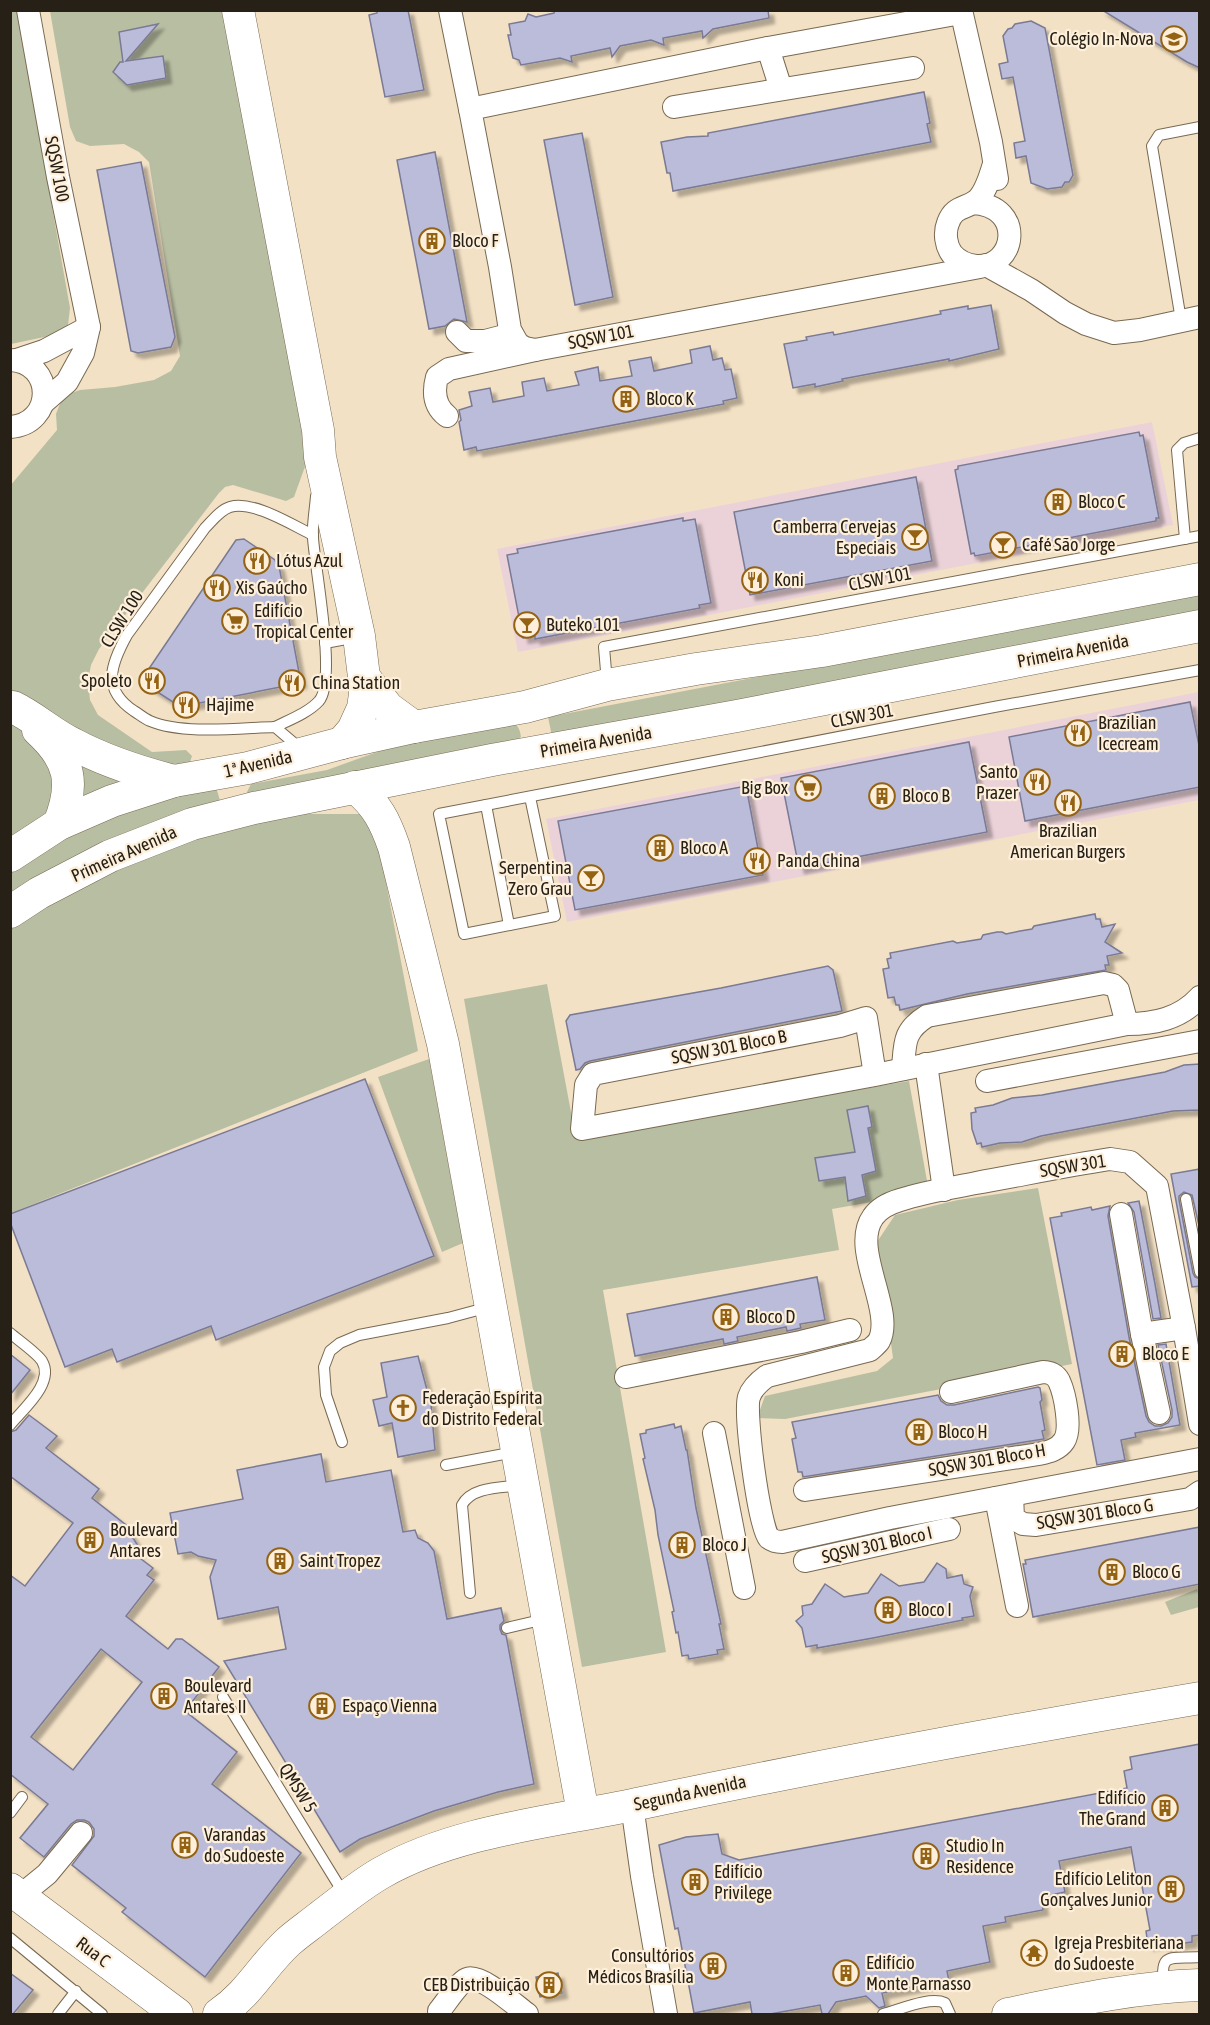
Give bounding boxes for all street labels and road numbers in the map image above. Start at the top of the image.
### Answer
street label: SQSW 100 [41,134,74,204]
street label: SQSW 101 [566,320,636,353]
street label: CLSW 101 [847,562,913,595]
street label: CLSW 100 [96,586,147,651]
street label: Primeira Avenida [1015,629,1131,672]
street label: CLSW 301 [829,699,895,732]
street label: Primeira Avenida [538,721,654,762]
street label: 1ª Avenida [222,745,294,782]
street label: Primeira Avenida [68,821,180,886]
street label: SQSW 301 Bloco B [670,1025,789,1068]
street label: SQSW 301 [1038,1150,1107,1181]
street label: SQSW 301 Bloco H [927,1439,1047,1480]
street label: SQSW 301 Bloco G [1035,1494,1155,1533]
street label: SQSW 301 Bloco I [820,1522,934,1567]
street label: QMSW 5 [275,1759,322,1816]
street label: Segunda Avenida [632,1770,748,1815]
street label: Rua C [72,1932,114,1971]

